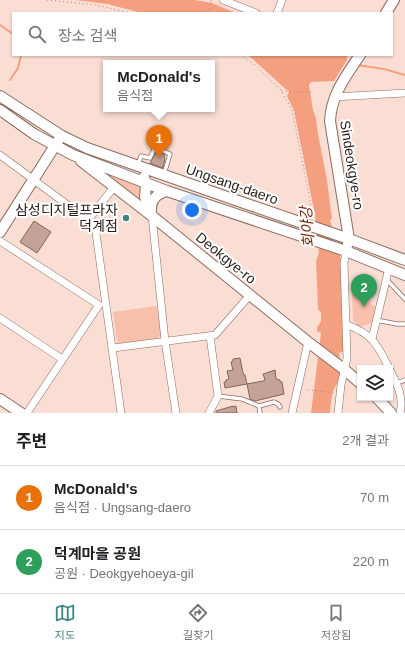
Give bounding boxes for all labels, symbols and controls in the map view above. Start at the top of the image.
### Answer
search box [12,12,393,56]
icon: search [26,23,48,45]
text: 장소 검색 [58,27,117,44]
popup [103,60,215,112]
text: McDonald's [117,68,201,85]
text: 음식점 [117,88,153,103]
street label: Sindeokgye-ro [337,119,367,211]
pin: 1 [146,125,172,158]
street label: Ungsang-daero [184,161,280,207]
your location [182,200,202,220]
place label: 삼성디지털프라자 덕계점 [15,202,118,234]
water label: 회야강 [297,203,317,248]
marker: 삼성디지털프라자 덕계점 [121,213,131,223]
street label: Deokgye-ro [193,229,259,287]
pin: 2 [351,274,377,307]
map controls [357,365,393,401]
button: layers [357,365,393,401]
text: 주변 [16,432,47,451]
text: 2개 결과 [342,433,389,448]
text: McDonald's [54,480,138,497]
text: 1 [25,490,33,505]
text: 70 m [360,490,389,505]
text: 음식점 · Ungsang-daero [54,500,191,515]
text: 덕계마을 공원 [54,545,141,562]
text: 2 [25,554,33,569]
text: 220 m [353,554,389,569]
text: 공원 · Deokgyehoeya-gil [54,566,194,581]
tab: 지도 [54,602,76,642]
tab: 길찾기 [183,602,213,642]
tab: 저장됨 [321,602,351,642]

